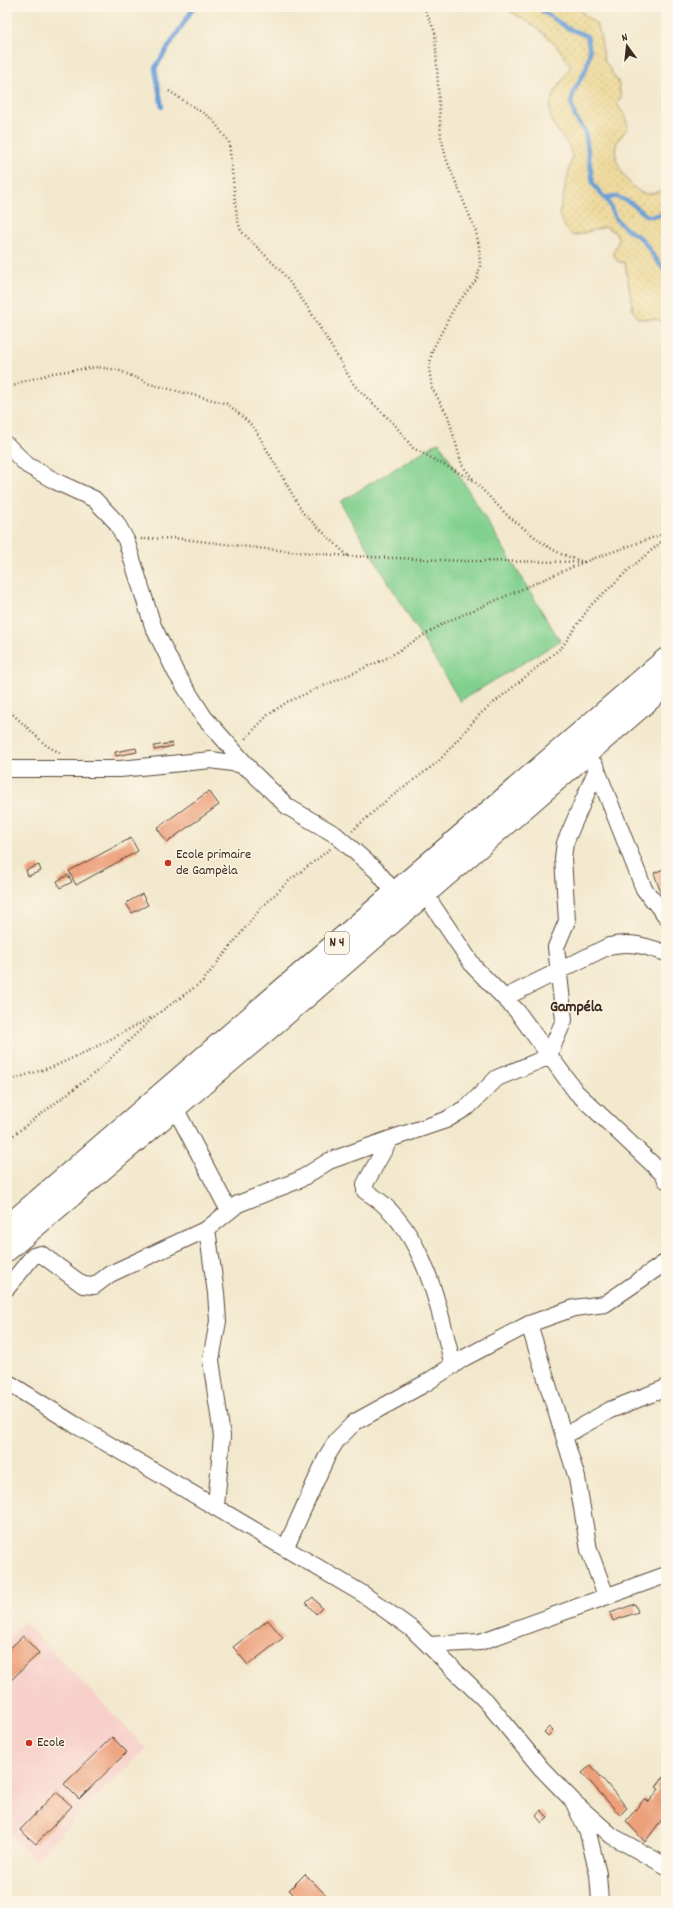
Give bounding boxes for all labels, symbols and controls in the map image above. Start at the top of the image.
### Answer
north arrow [607,26,647,66]
text: N [620,30,630,47]
place label: Ecole primaire de Gampèla [176,845,251,881]
marker: Ecole primaire de Gampèla [163,858,173,868]
road number: N 4 [325,932,349,954]
district label: Gampéla [550,996,604,1019]
place label: Ecole [37,1733,65,1753]
marker: Ecole [24,1738,34,1748]

